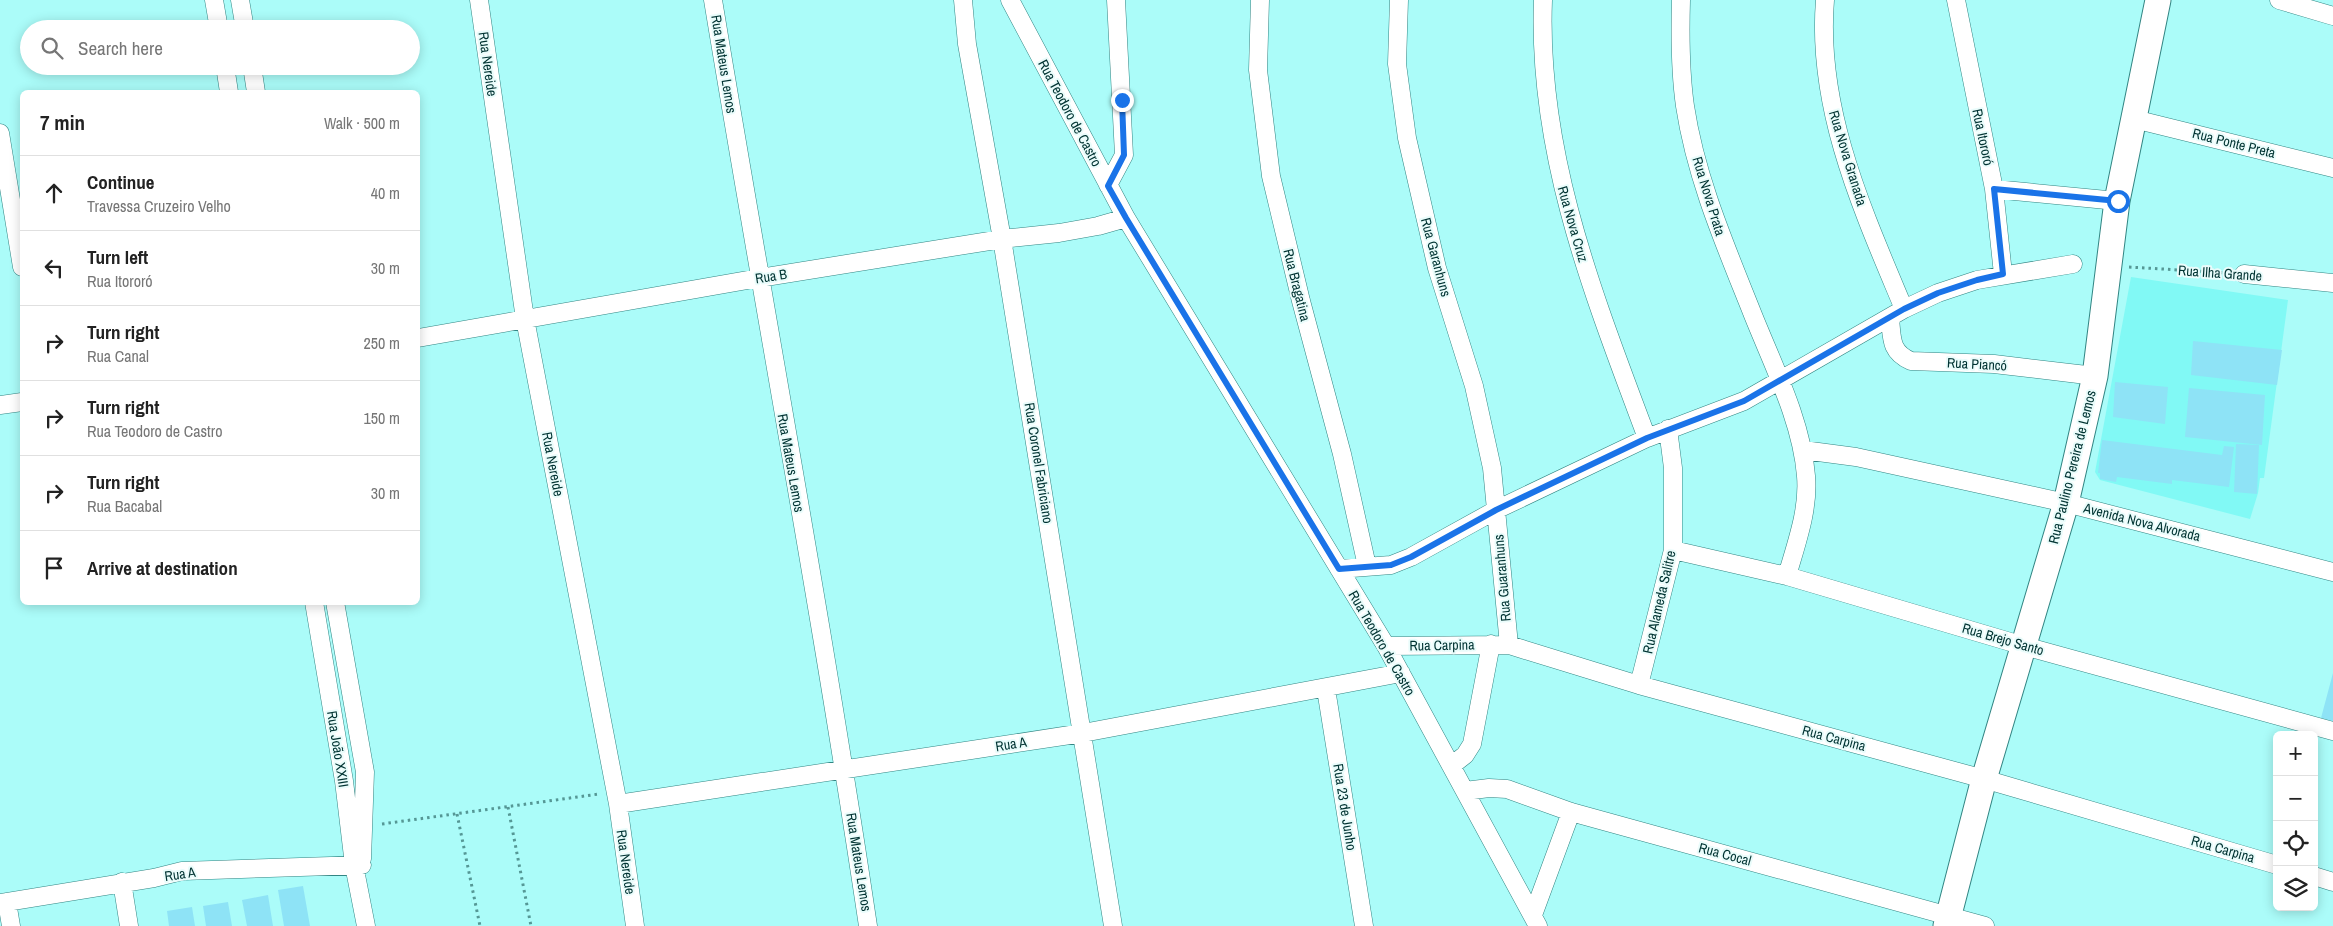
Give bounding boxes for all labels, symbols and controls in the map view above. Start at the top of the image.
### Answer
street label: Rua Mateus Lemos [707,13,741,115]
search box [20,20,420,75]
street label: Rua Nereide [475,31,501,97]
icon: search [38,34,66,62]
text: Search here [78,35,163,61]
street label: Rua Teodoro de Castro [1034,56,1106,170]
route end [1111,89,1134,112]
street label: Rua Itororó [1968,107,1998,167]
text: 7 min [40,108,85,137]
street label: Rua Nova Granada [1825,108,1871,209]
text: Walk · 500 m [324,112,400,134]
street label: Rua Ponte Preta [2191,124,2278,162]
street label: Rua Nova Prata [1688,154,1730,238]
text: Continue [87,169,155,195]
icon: ahead [40,179,68,207]
text: 40 m [371,182,400,204]
street label: Rua Nova Cruz [1554,184,1593,264]
route start [2107,190,2130,213]
text: Travessa Cruzeiro Velho [87,195,231,217]
street label: Rua Garanhuns [1417,216,1455,299]
text: Turn left [87,244,148,270]
street label: Rua Bragatina [1279,247,1315,324]
icon: left [40,254,68,282]
text: 30 m [371,257,400,279]
street label: Rua Ilha Grande [2177,261,2263,285]
street label: Rua B [754,265,789,287]
text: Rua Itororó [87,270,153,292]
text: Turn right [87,319,159,345]
icon: right [40,329,68,357]
text: 250 m [364,332,400,354]
text: Rua Canal [87,345,149,367]
street label: Rua Piancó [1947,353,2007,375]
street label: Rua Paulino Pereira de Lemos [2044,388,2100,546]
text: Turn right [87,394,159,420]
street label: Rua Coronel Fabriciano [1021,401,1057,525]
icon: right [40,404,68,432]
text: 150 m [364,407,400,429]
street label: Rua Mateus Lemos [773,412,809,514]
text: Rua Teodoro de Castro [87,420,222,442]
street label: Rua Nereide [538,430,568,498]
text: Turn right [87,469,159,495]
icon: right [40,479,68,507]
text: 30 m [371,482,400,504]
text: Rua Bacabal [87,495,162,517]
street label: Avenida Nova Alvorada [2081,499,2203,545]
street label: Rua Guaranhuns [1489,533,1515,622]
street label: Rua Alameda Salitre [1638,549,1680,655]
icon: arrive [40,554,68,582]
text: Arrive at destination [87,555,238,581]
street label: Rua Teodoro de Castro [1345,587,1419,699]
street label: Rua Brejo Santo [1960,619,2046,659]
street label: Rua Carpina [1409,635,1475,655]
street label: Rua João XXIII [323,709,353,789]
street label: Rua Carpina [1800,721,1868,755]
map controls [2273,731,2318,911]
button: + [2273,731,2318,776]
street label: Rua A [994,733,1028,755]
street label: Rua 23 de Junho [1329,762,1361,852]
button: − [2273,776,2318,821]
street label: Rua Mateus Lemos [842,811,876,913]
button: locate [2273,821,2318,866]
street label: Rua Nereide [613,829,639,895]
street label: Rua Carpina [2189,831,2257,867]
street label: Rua Cocal [1697,838,1753,870]
street label: Rua A [163,863,197,885]
button: layers [2273,866,2318,911]

